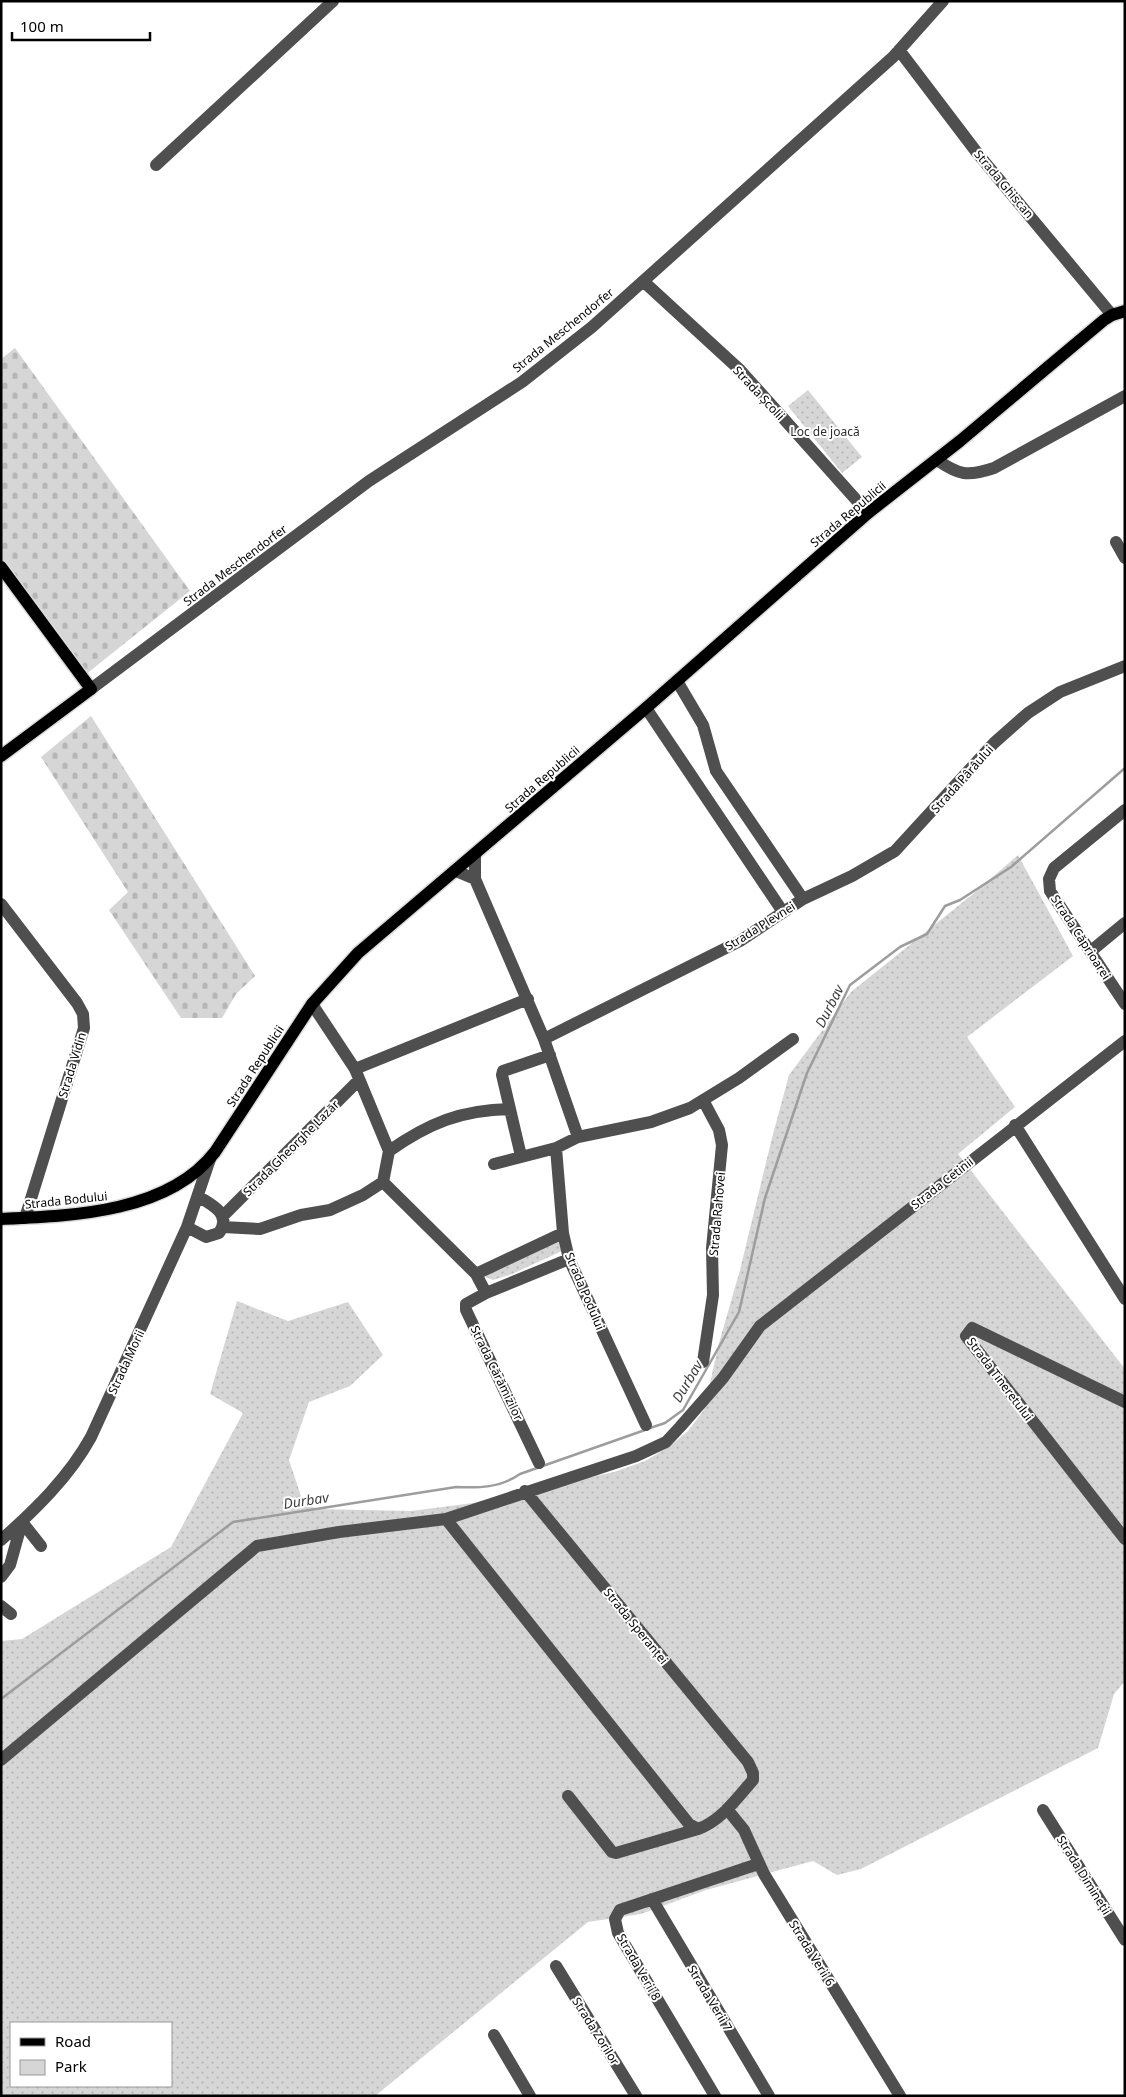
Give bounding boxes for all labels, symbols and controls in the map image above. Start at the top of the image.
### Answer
scale bar [12,10,150,42]
text: 100 m [20,16,64,36]
street label: Strada Ghiscan [970,146,1038,222]
street label: Strada Meschendorfer [509,284,617,376]
street label: Strada Școlii [729,362,789,424]
park label: Loc de joacă [790,423,860,440]
street label: Strada Republicii [806,477,890,551]
street label: Strada Meschendorfer [180,520,290,610]
street label: Strada Pârâului [927,741,997,817]
street label: Strada Republicii [501,742,583,816]
street label: Strada Căprioarei [1047,891,1115,983]
street label: Strada Plevnei [722,898,798,954]
water label: Durbav [810,980,848,1031]
street label: Strada Republicii [222,1022,288,1110]
street label: Strada Vidin [54,1030,90,1100]
street label: Strada Gheorghe Lazăr [239,1096,343,1200]
street label: Strada Cetinii [907,1153,977,1213]
street label: Strada Rahovei [705,1171,729,1257]
street label: Strada Bodului [24,1187,108,1213]
street label: Strada Podului [561,1250,609,1332]
street label: Strada Cărămizilor [467,1323,527,1423]
street label: Strada Morii [104,1327,148,1397]
street label: Strada Tineretului [963,1334,1037,1424]
water label: Durbav [667,1355,708,1405]
water label: Durbav [282,1487,331,1513]
street label: Strada Speranței [600,1584,672,1668]
street label: Strada Dimineții [1053,1832,1115,1918]
street label: Strada Verii 6 [785,1917,839,1989]
street label: Strada Verii 8 [613,1931,665,2004]
street label: Strada Verii 7 [684,1962,737,2034]
street label: Strada Zorilor [568,1994,624,2068]
legend [10,2022,172,2087]
text: Road [55,2031,91,2051]
text: Park [55,2056,87,2076]

